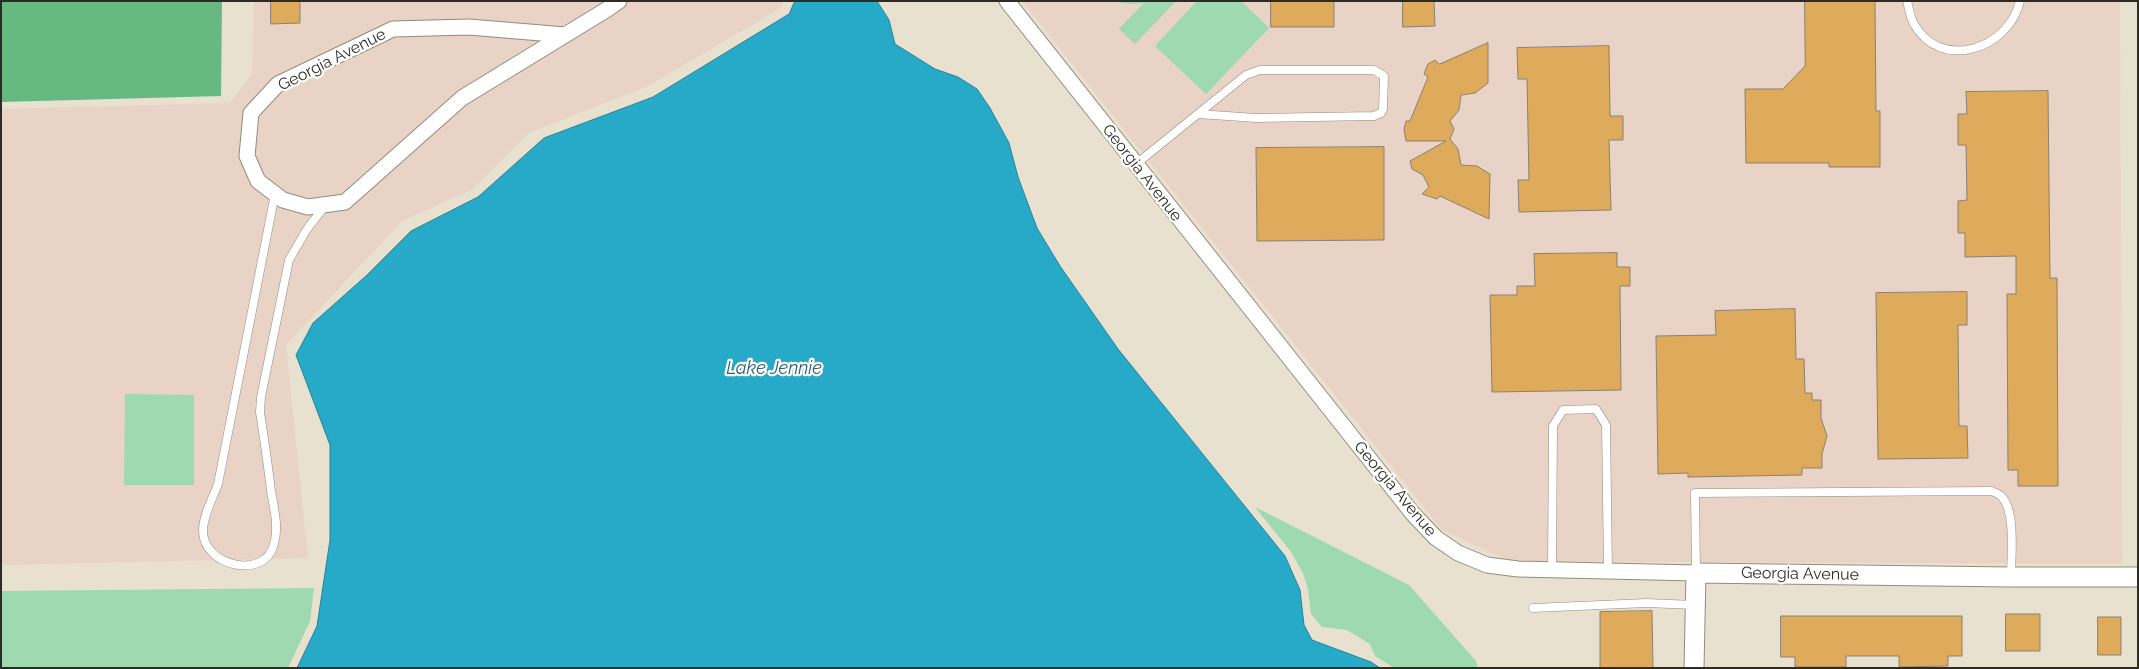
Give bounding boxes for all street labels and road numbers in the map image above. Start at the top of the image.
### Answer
street label: Georgia Avenue [275,25,389,95]
street label: Georgia Avenue [1098,121,1186,225]
street label: Georgia Avenue [1350,438,1440,540]
street label: Georgia Avenue [1741,563,1859,585]

